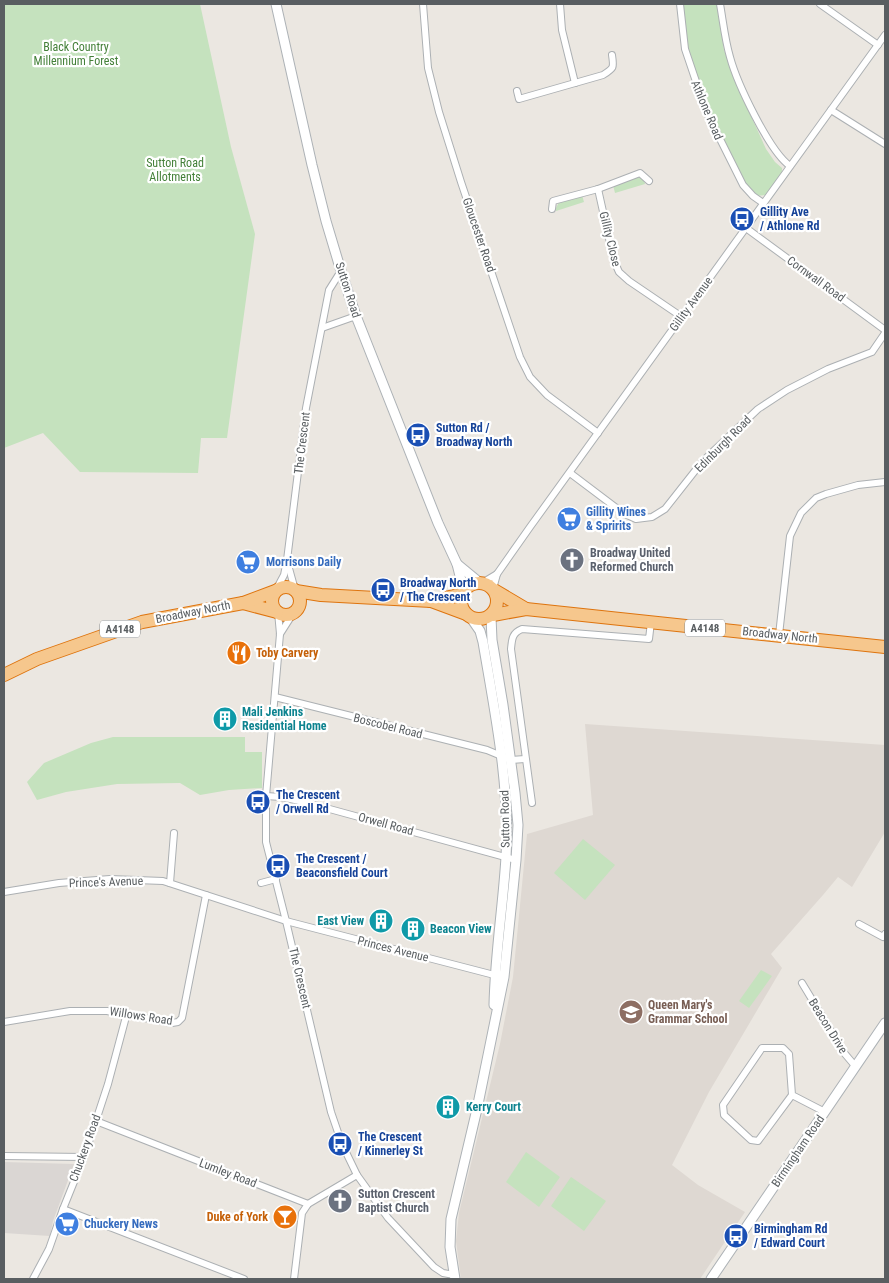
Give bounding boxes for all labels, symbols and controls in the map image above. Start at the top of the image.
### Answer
park label: Black Country Millennium Forest [34,40,119,68]
street label: Athlone Road [688,78,726,142]
park label: Sutton Road Allotments [146,156,204,184]
street label: Gloucester Road [460,196,498,274]
place label: Gillity Ave / Athlone Rd [760,205,819,233]
bus stop icon: Gillity Ave / Athlone Rd [729,206,755,232]
street label: Gillity Close [596,210,624,268]
street label: Cornwall Road [784,253,848,305]
street label: Sutton Road [332,260,364,320]
street label: Gillity Avenue [667,274,716,334]
street label: The Crescent [291,411,313,475]
street label: Edinburgh Road [692,413,754,475]
place label: Sutton Rd / Broadway North [436,421,513,449]
bus stop icon: Sutton Rd / Broadway North [405,422,431,448]
place label: Gillity Wines & Spririts [586,505,647,533]
supermarket icon: Gillity Wines & Spririts [556,506,582,532]
place label: Broadway United Reformed Church [590,546,674,574]
church icon: Broadway United Reformed Church [559,547,585,573]
supermarket icon: Morrisons Daily [235,549,261,575]
place label: Morrisons Daily [266,555,342,569]
place label: Broadway North / The Crescent [400,576,477,604]
bus stop icon: Broadway North / The Crescent [370,577,396,603]
street label: Broadway North [154,598,232,626]
road number: A4148 [100,620,140,638]
road number: A4148 [685,620,725,636]
street label: Broadway North [742,624,819,646]
restaurant icon: Toby Carvery [226,640,252,666]
place label: Toby Carvery [256,646,319,660]
place label: Mali Jenkins Residential Home [242,705,327,733]
building icon: Mali Jenkins Residential Home [212,706,238,732]
street label: Boscobel Road [352,711,424,741]
place label: The Crescent / Orwell Rd [276,788,340,816]
bus stop icon: The Crescent / Orwell Rd [245,789,271,815]
street label: Sutton Road [497,790,513,848]
street label: Orwell Road [357,810,415,838]
place label: The Crescent / Beaconsfield Court [296,852,388,880]
bus stop icon: The Crescent / Beaconsfield Court [265,853,291,879]
street label: Prince's Avenue [69,874,144,890]
building icon: East View [368,908,394,934]
place label: East View [317,914,364,928]
building icon: Beacon View [400,916,426,942]
place label: Beacon View [430,922,492,936]
street label: Princes Avenue [356,933,430,965]
street label: The Crescent [286,946,314,1010]
street label: Beacon Drive [806,996,851,1056]
place label: Queen Mary's Grammar School [648,998,728,1026]
school or university icon: Queen Mary's Grammar School [618,999,644,1025]
street label: Willows Road [109,1004,174,1028]
building icon: Kerry Court [435,1094,461,1120]
place label: Kerry Court [466,1100,521,1114]
street label: Chuckery Road [66,1112,104,1184]
street label: Birmingham Road [769,1112,827,1190]
place label: The Crescent / Kinnerley St [358,1130,423,1158]
bus stop icon: The Crescent / Kinnerley St [327,1131,353,1157]
street label: Lumley Road [197,1156,259,1190]
place label: Sutton Crescent Baptist Church [358,1187,435,1215]
church icon: Sutton Crescent Baptist Church [327,1188,353,1214]
bar icon: Duke of York [272,1204,298,1230]
place label: Duke of York [207,1210,268,1224]
supermarket icon: Chuckery News [54,1211,80,1237]
place label: Chuckery News [84,1217,158,1231]
place label: Birmingham Rd / Edward Court [754,1222,827,1250]
bus stop icon: Birmingham Rd / Edward Court [723,1223,749,1249]

